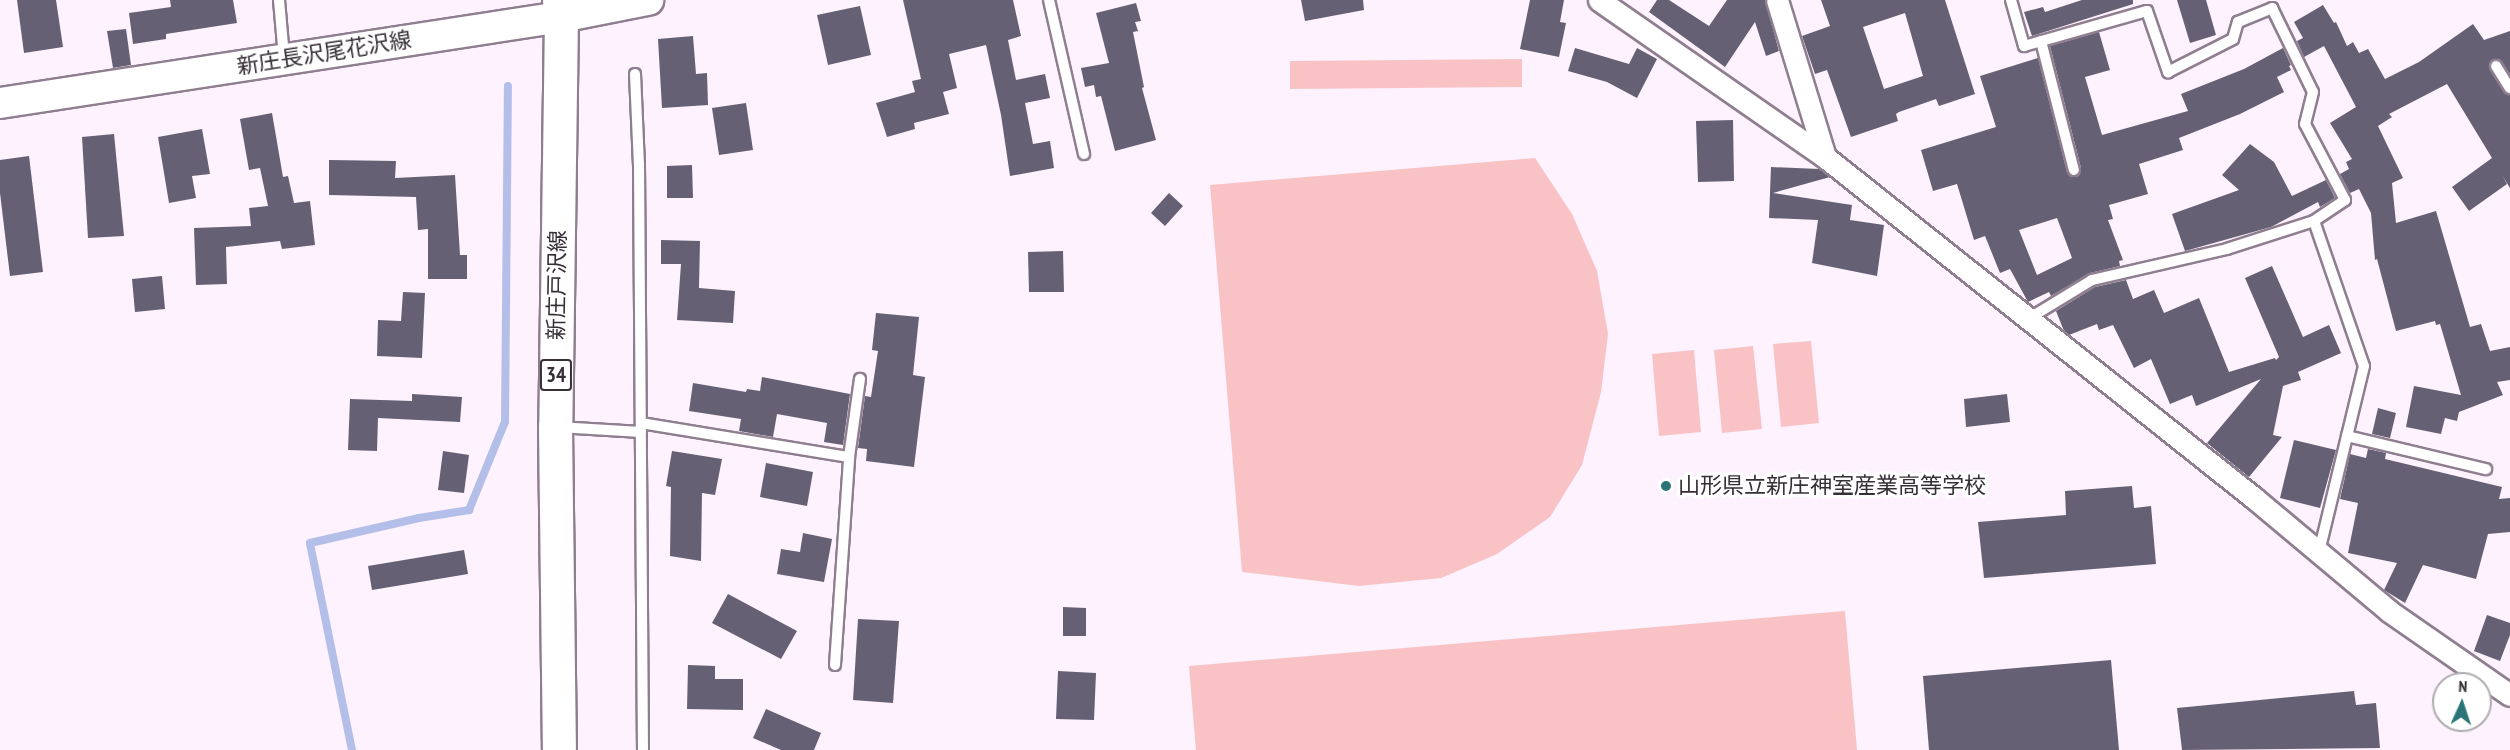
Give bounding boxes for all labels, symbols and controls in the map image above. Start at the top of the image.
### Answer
street label: 新庄長沢尾花沢線 [235,26,413,80]
street label: 新庄戸沢線 [543,230,571,340]
road number: 34 [540,357,572,393]
place label: 山形県立新庄神室産業高等学校 [1678,473,1986,499]
marker: 山形県立新庄神室産業高等学校 [1659,479,1673,493]
north arrow [2432,672,2492,732]
text: N [2458,676,2468,696]

